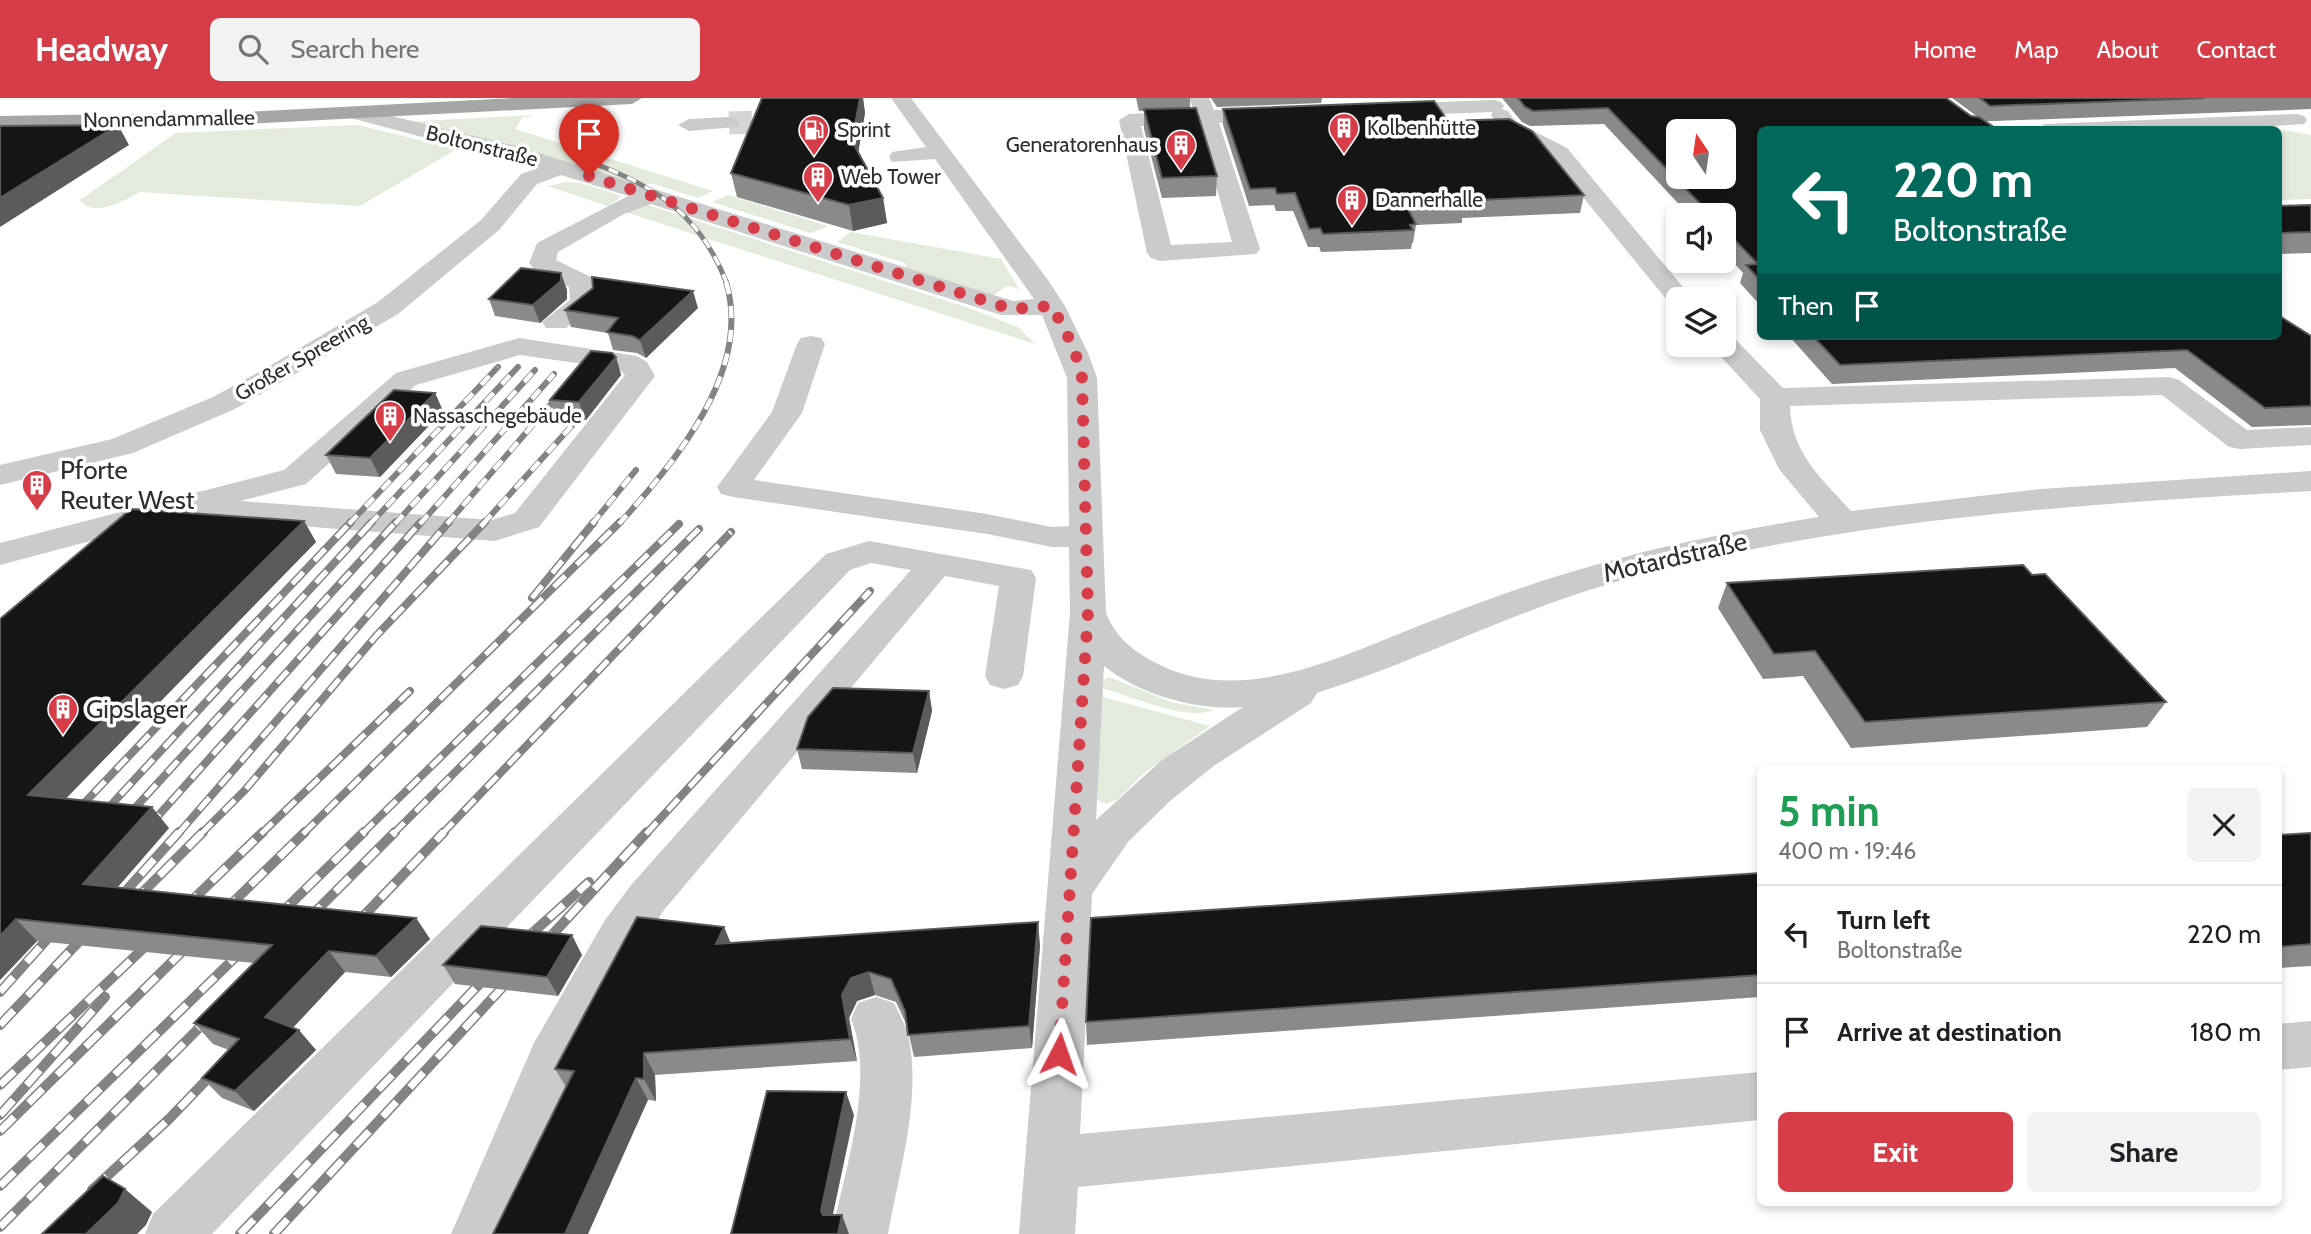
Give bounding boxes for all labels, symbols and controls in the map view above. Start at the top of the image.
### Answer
search box [210,18,700,81]
text: Headway [35,29,168,69]
icon: search [234,30,272,68]
text: Search here [290,33,419,65]
text: Home [1913,35,1976,64]
text: Map [2014,35,2059,64]
text: About [2097,35,2159,64]
text: Contact [2197,35,2276,64]
street label: Nonnendammallee [83,104,255,132]
pin [559,104,619,176]
building icon: Kolbenhütte [1327,111,1361,155]
fuel station icon: Sprint [797,113,831,157]
icon: arrive [570,115,608,153]
place label: Kolbenhütte [1367,115,1476,140]
place label: Sprint [837,117,891,142]
north arrow [1666,119,1736,189]
map controls [1666,119,1736,357]
street label: Boltonstraße [424,120,541,172]
building icon: Generatorenhaus [1164,128,1198,172]
place label: Generatorenhaus [1006,132,1158,157]
text: 220 m [1893,150,2033,209]
icon: left [1778,154,1869,245]
building icon: Web Tower [801,160,835,204]
place label: Web Tower [841,164,941,189]
building icon: Dannerhalle [1335,183,1369,227]
place label: Dannerhalle [1375,187,1483,212]
button: sound [1666,203,1736,273]
text: Boltonstraße [1893,210,2067,249]
button: layers [1666,287,1736,357]
icon: arrive [1848,287,1886,325]
text: Then [1778,290,1834,322]
street label: Großer Spreering [230,309,374,406]
building icon: Nassaschegebäude [373,399,407,443]
place label: Nassaschegebäude [413,403,582,428]
place label: Pforte Reuter West [60,454,195,516]
building icon: Pforte Reuter West [20,468,54,512]
street label: Motardstraße [1600,525,1750,589]
building icon: Gipslager [46,692,80,736]
place label: Gipslager [86,693,188,725]
text: 5 min [1778,785,1880,837]
button: close [2187,788,2261,862]
text: 400 m · 19:46 [1778,837,1916,865]
text: Turn left [1837,904,1930,936]
icon: left [1778,915,1816,953]
text: 220 m [2187,918,2261,950]
text: Boltonstraße [1837,936,1962,964]
icon: arrive [1778,1013,1816,1051]
text: Arrive at destination [1837,1016,2062,1048]
text: 180 m [2190,1016,2261,1048]
position arrow [1022,1017,1096,1091]
button: Exit [1778,1112,2013,1192]
button: Share [2027,1112,2261,1192]

